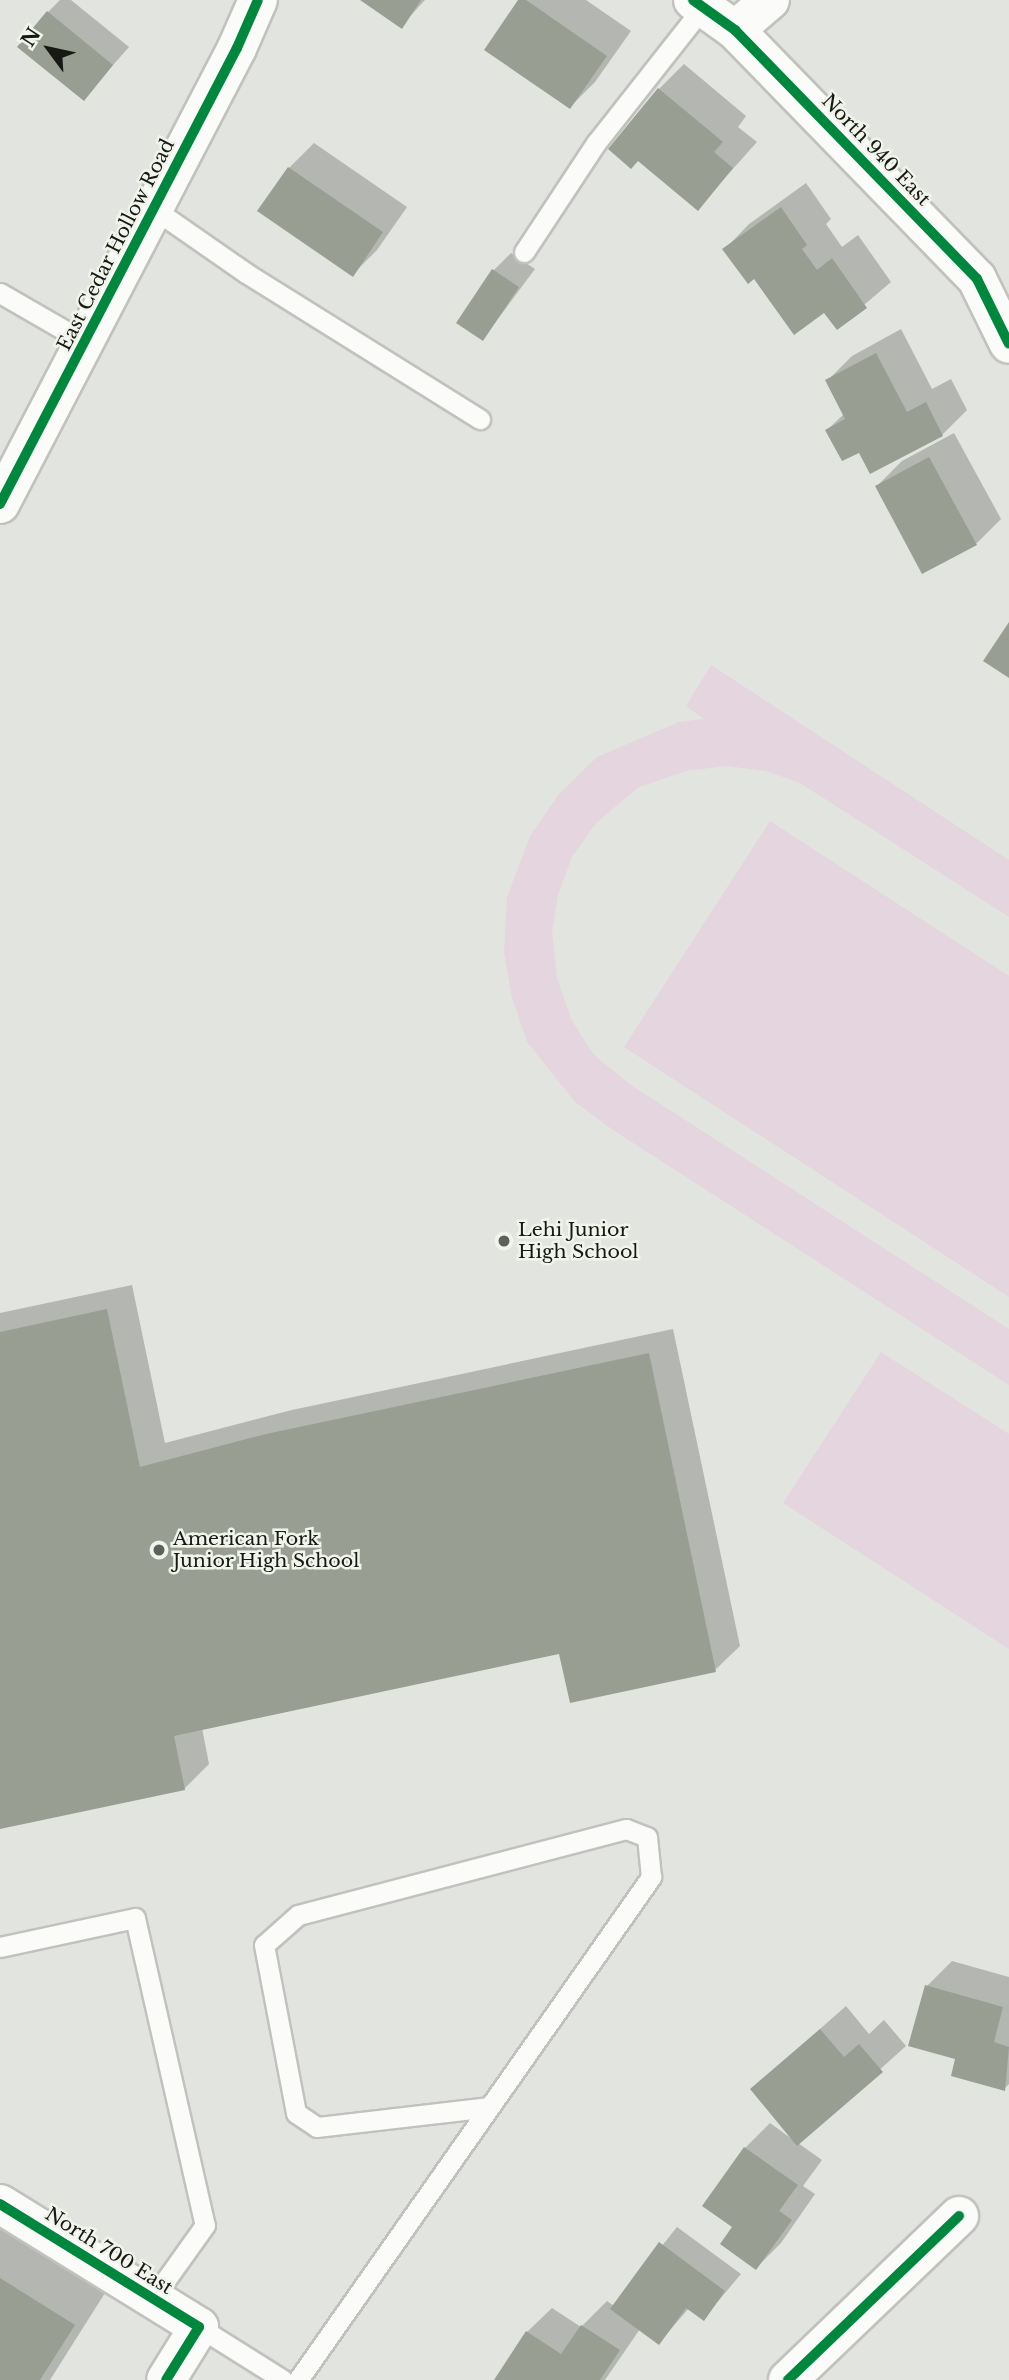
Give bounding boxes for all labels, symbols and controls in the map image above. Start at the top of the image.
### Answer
north arrow [14,14,84,84]
text: N [16,24,45,51]
street label: North 940 East [817,89,935,211]
street label: East Cedar Hollow Road [52,135,180,355]
place label: Lehi Junior High School [518,1219,638,1263]
marker: Lehi Junior High School [496,1233,512,1249]
place label: American Fork Junior High School [173,1528,360,1572]
marker: American Fork Junior High School [151,1542,167,1558]
street label: North 700 East [41,2203,177,2299]

